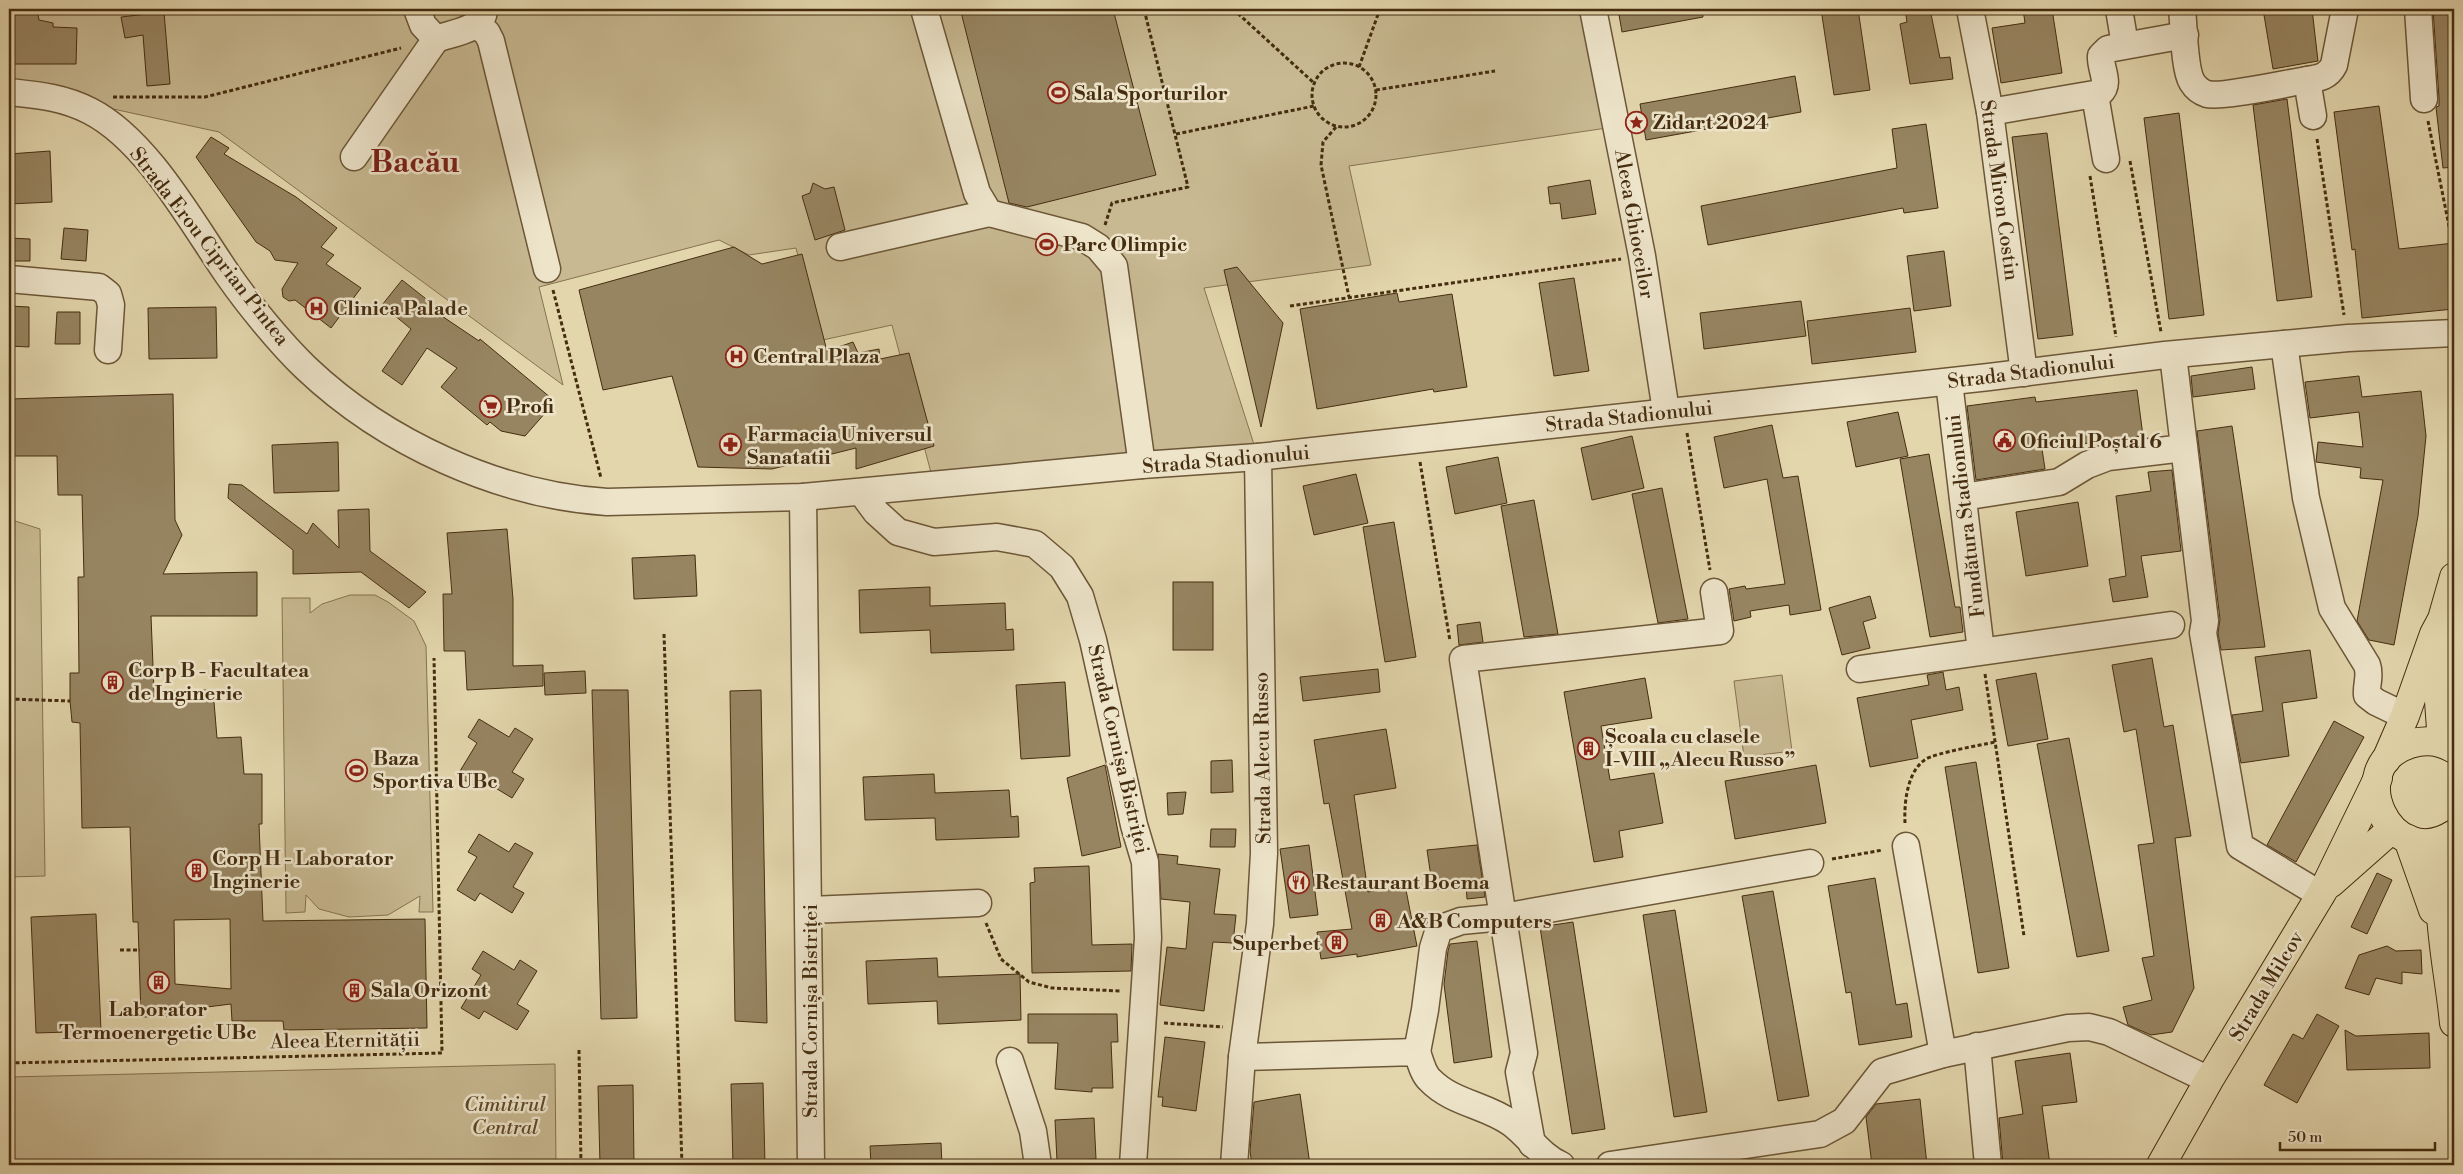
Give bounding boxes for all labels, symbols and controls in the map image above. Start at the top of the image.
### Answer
sports icon: Sala Sporturilor [1046,81,1070,105]
place label: Sala Sporturilor [1074,82,1228,107]
street label: Strada Miron Costin [1973,98,2024,282]
place icon: Zidart 2024 [1625,110,1649,134]
place label: Zidart 2024 [1653,111,1769,136]
street label: Strada Erou Ciprian Pintea [124,143,295,352]
district label: Bacău [371,144,460,182]
street label: Aleea Ghioceilor [1608,147,1659,301]
sports icon: Parc Olimpic [1035,232,1059,256]
place label: Parc Olimpic [1063,233,1187,258]
hospital icon: Clinica Palade [305,296,329,320]
place label: Clinica Palade [333,297,468,322]
hospital icon: Central Plaza [725,344,749,368]
place label: Central Plaza [753,345,880,370]
street label: Strada Stadionului [1946,350,2117,395]
supermarket icon: Profi [478,394,502,418]
place label: Profi [506,395,554,420]
street label: Strada Stadionului [1544,396,1715,439]
street label: Fundătura Stadionului [1942,412,1991,619]
place label: Farmacia Universul Sanatatii [747,423,933,471]
public building icon: Oficiul Poștal 6 [1992,429,2016,453]
place label: Oficiul Poștal 6 [2020,430,2162,455]
pharmacy icon: Farmacia Universul Sanatatii [719,433,743,457]
street label: Strada Stadionului [1141,441,1311,480]
street label: Strada Cornișa Bistriței [1081,642,1154,857]
place label: Corp B - Facultatea de Inginerie [128,659,309,707]
building icon: Corp B - Facultatea de Inginerie [100,670,124,694]
street label: Strada Alecu Russo [1249,672,1278,844]
place label: Școala cu clasele I-VIII „Alecu Russo” [1605,725,1796,773]
building icon: Școala cu clasele I-VIII „Alecu Russo” [1577,736,1601,760]
place label: Baza Sportiva UBc [373,747,498,795]
sports icon: Baza Sportiva UBc [345,758,369,782]
place label: Corp H - Laborator Inginerie [212,847,394,895]
building icon: Corp H - Laborator Inginerie [184,858,208,882]
restaurant icon: Restaurant Boema [1287,870,1311,894]
place label: Restaurant Boema [1315,871,1490,896]
street label: Strada Cornișa Bistriței [799,904,824,1118]
building icon: A&B Computers [1369,909,1393,933]
place label: A&B Computers [1396,910,1552,935]
street label: Strada Milcov [2225,926,2310,1046]
building icon: Superbet [1324,931,1348,955]
place label: Superbet [1233,932,1321,957]
building icon: Laborator Termoenergetic UBc [146,971,170,995]
building icon: Sala Orizont [343,978,367,1002]
place label: Sala Orizont [371,979,489,1004]
place label: Laborator Termoenergetic UBc [59,998,257,1046]
street label: Aleea Eternității [269,1028,421,1055]
park label: Cimitirul Central [464,1093,546,1141]
scale bar [2280,1119,2436,1151]
text: 50 m [2288,1128,2322,1147]

